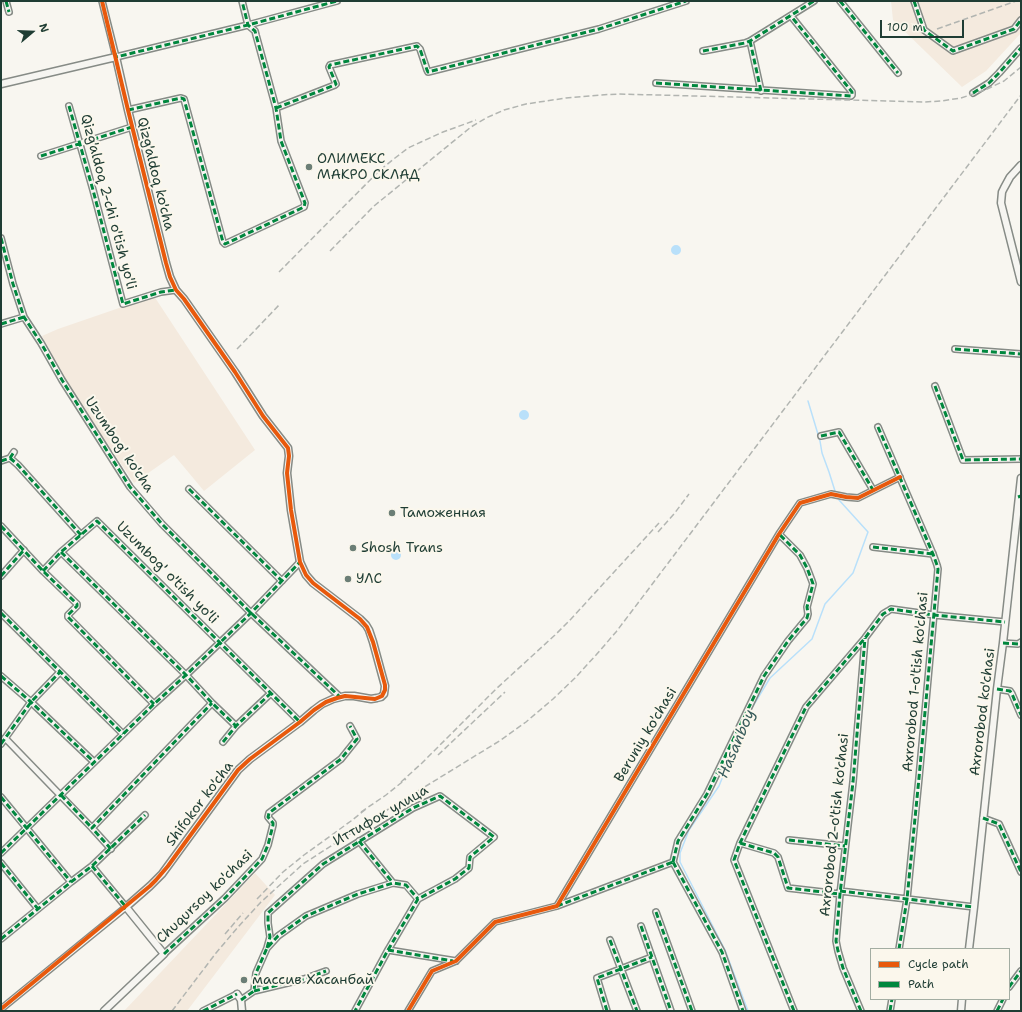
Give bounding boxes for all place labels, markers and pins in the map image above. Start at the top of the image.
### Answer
place label: ОЛИМЕКС МАКРО СКЛАД [317,151,420,184]
marker: ОЛИМЕКС МАКРО СКЛАД [304,162,314,172]
place label: Таможенная [400,505,486,521]
marker: Таможенная [387,508,397,518]
place label: Shosh Trans [361,540,443,556]
marker: Shosh Trans [348,543,358,553]
place label: УЛС [356,571,382,587]
marker: УЛС [343,574,353,584]
place label: массив Хасанбай [252,972,374,988]
marker: массив Хасанбай [239,975,249,985]

